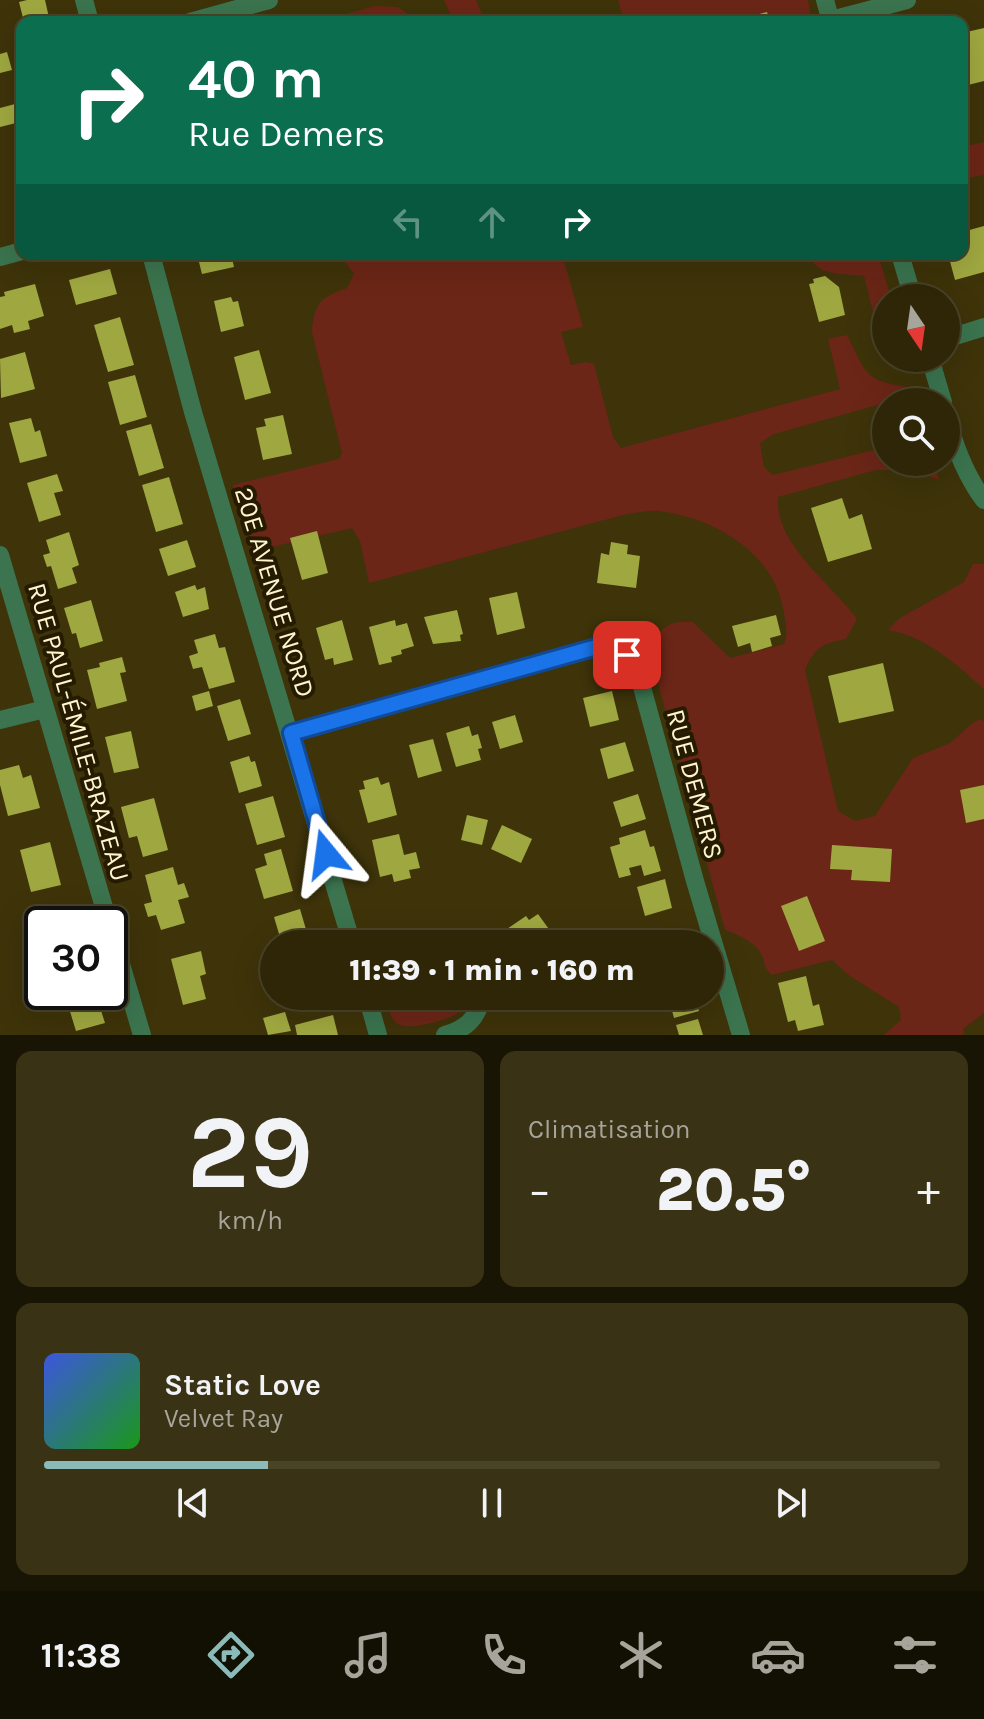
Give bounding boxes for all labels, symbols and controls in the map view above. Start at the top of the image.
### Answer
text: 40 m [188,46,324,111]
icon: right [56,48,160,152]
text: Rue Demers [188,113,385,155]
icon: left [386,200,430,244]
icon: ahead [470,200,514,244]
icon: right [554,200,598,244]
north arrow [872,284,960,372]
map controls [872,284,960,476]
button: search [872,388,960,476]
street label: 20E AVENUE NORD [228,483,321,701]
street label: RUE PAUL-ÉMILE-BRAZEAU [21,579,137,885]
pin [593,621,661,689]
icon: arrive [605,633,649,677]
street label: RUE DEMERS [660,706,729,862]
position arrow [284,812,368,896]
speed limit sign: 30 [24,906,128,1010]
text: 11:39 · 1 min · 160 m [349,952,635,988]
text: 29 [187,1092,313,1213]
text: Climatisation [528,1114,691,1145]
text: 20.5° [656,1155,812,1225]
text: − [528,1165,551,1216]
text: + [917,1165,940,1216]
text: km/h [217,1205,283,1236]
text: Static Love [164,1367,321,1403]
text: Velvet Ray [164,1403,283,1434]
icon: previous [171,1481,215,1525]
icon: pause [470,1481,514,1525]
icon: next [769,1481,813,1525]
icon: directions [203,1627,259,1683]
icon: music [340,1627,396,1683]
icon: phone [476,1627,532,1683]
icon: climate [613,1627,669,1683]
icon: car [750,1627,806,1683]
icon: filters [887,1627,943,1683]
text: 11:38 [40,1634,122,1676]

